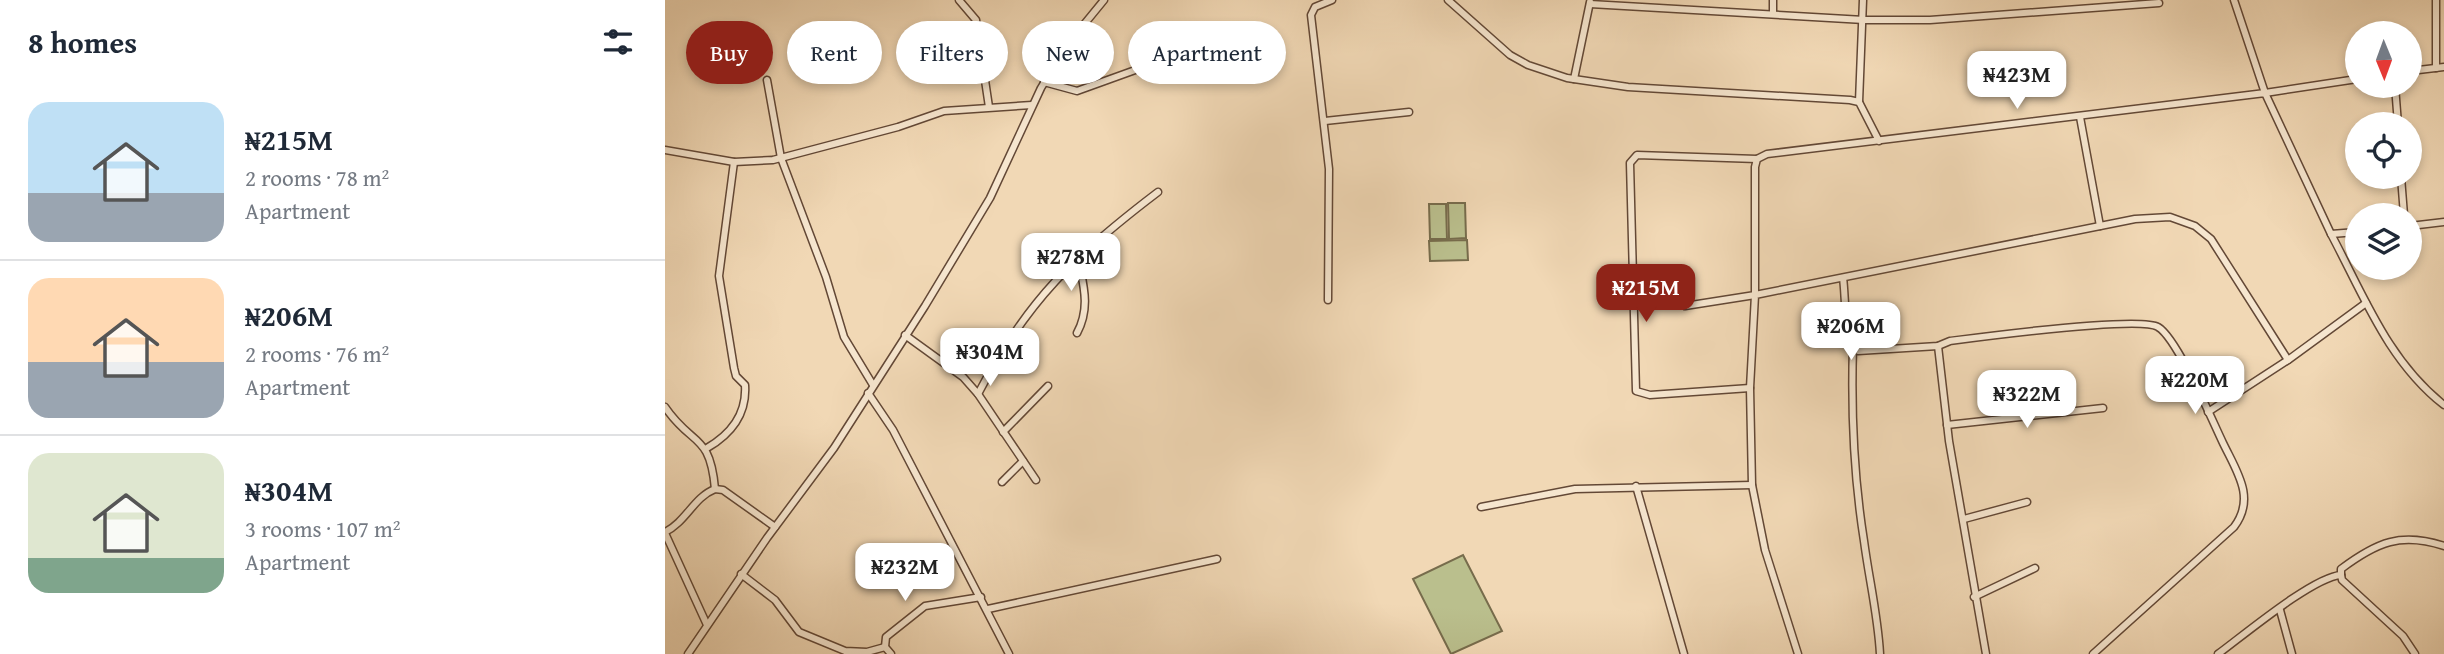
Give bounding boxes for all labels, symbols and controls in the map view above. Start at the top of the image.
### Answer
text: 8 homes [28,20,137,64]
chip: Buy [686,21,773,84]
chip: Rent [787,21,882,84]
chip: Filters [896,21,1008,84]
chip: New [1022,21,1114,84]
chip: Apartment [1128,21,1286,84]
north arrow [2345,21,2422,98]
map controls [2345,21,2422,280]
icon: filters [599,23,637,61]
pin: ₦423M [1968,52,2066,111]
text: ₦423M [1983,57,2051,90]
button: locate [2345,112,2422,189]
text: ₦215M [245,117,333,161]
icon: home [84,130,168,214]
text: 2 rooms · 78 m² [245,161,389,194]
text: Apartment [245,194,350,227]
button: layers [2345,203,2422,280]
pin: ₦278M [1022,233,1120,293]
text: ₦278M [1037,239,1105,272]
pin: ₦215M [1597,264,1695,324]
text: ₦215M [1612,270,1680,303]
text: ₦206M [245,293,333,337]
pin: ₦206M [1802,302,1900,362]
icon: home [84,306,168,390]
text: ₦206M [1817,308,1885,341]
pin: ₦304M [941,328,1039,388]
text: ₦304M [956,334,1024,367]
text: 2 rooms · 76 m² [245,337,389,370]
pin: ₦220M [2146,356,2244,416]
text: ₦220M [2161,362,2229,395]
text: Apartment [245,370,350,403]
pin: ₦322M [1978,370,2076,430]
text: ₦322M [1993,376,2061,409]
text: ₦304M [245,468,333,512]
icon: home [84,481,168,565]
text: 3 rooms · 107 m² [245,512,400,545]
pin: ₦232M [856,544,954,603]
text: Apartment [245,545,350,578]
text: ₦232M [871,549,939,582]

